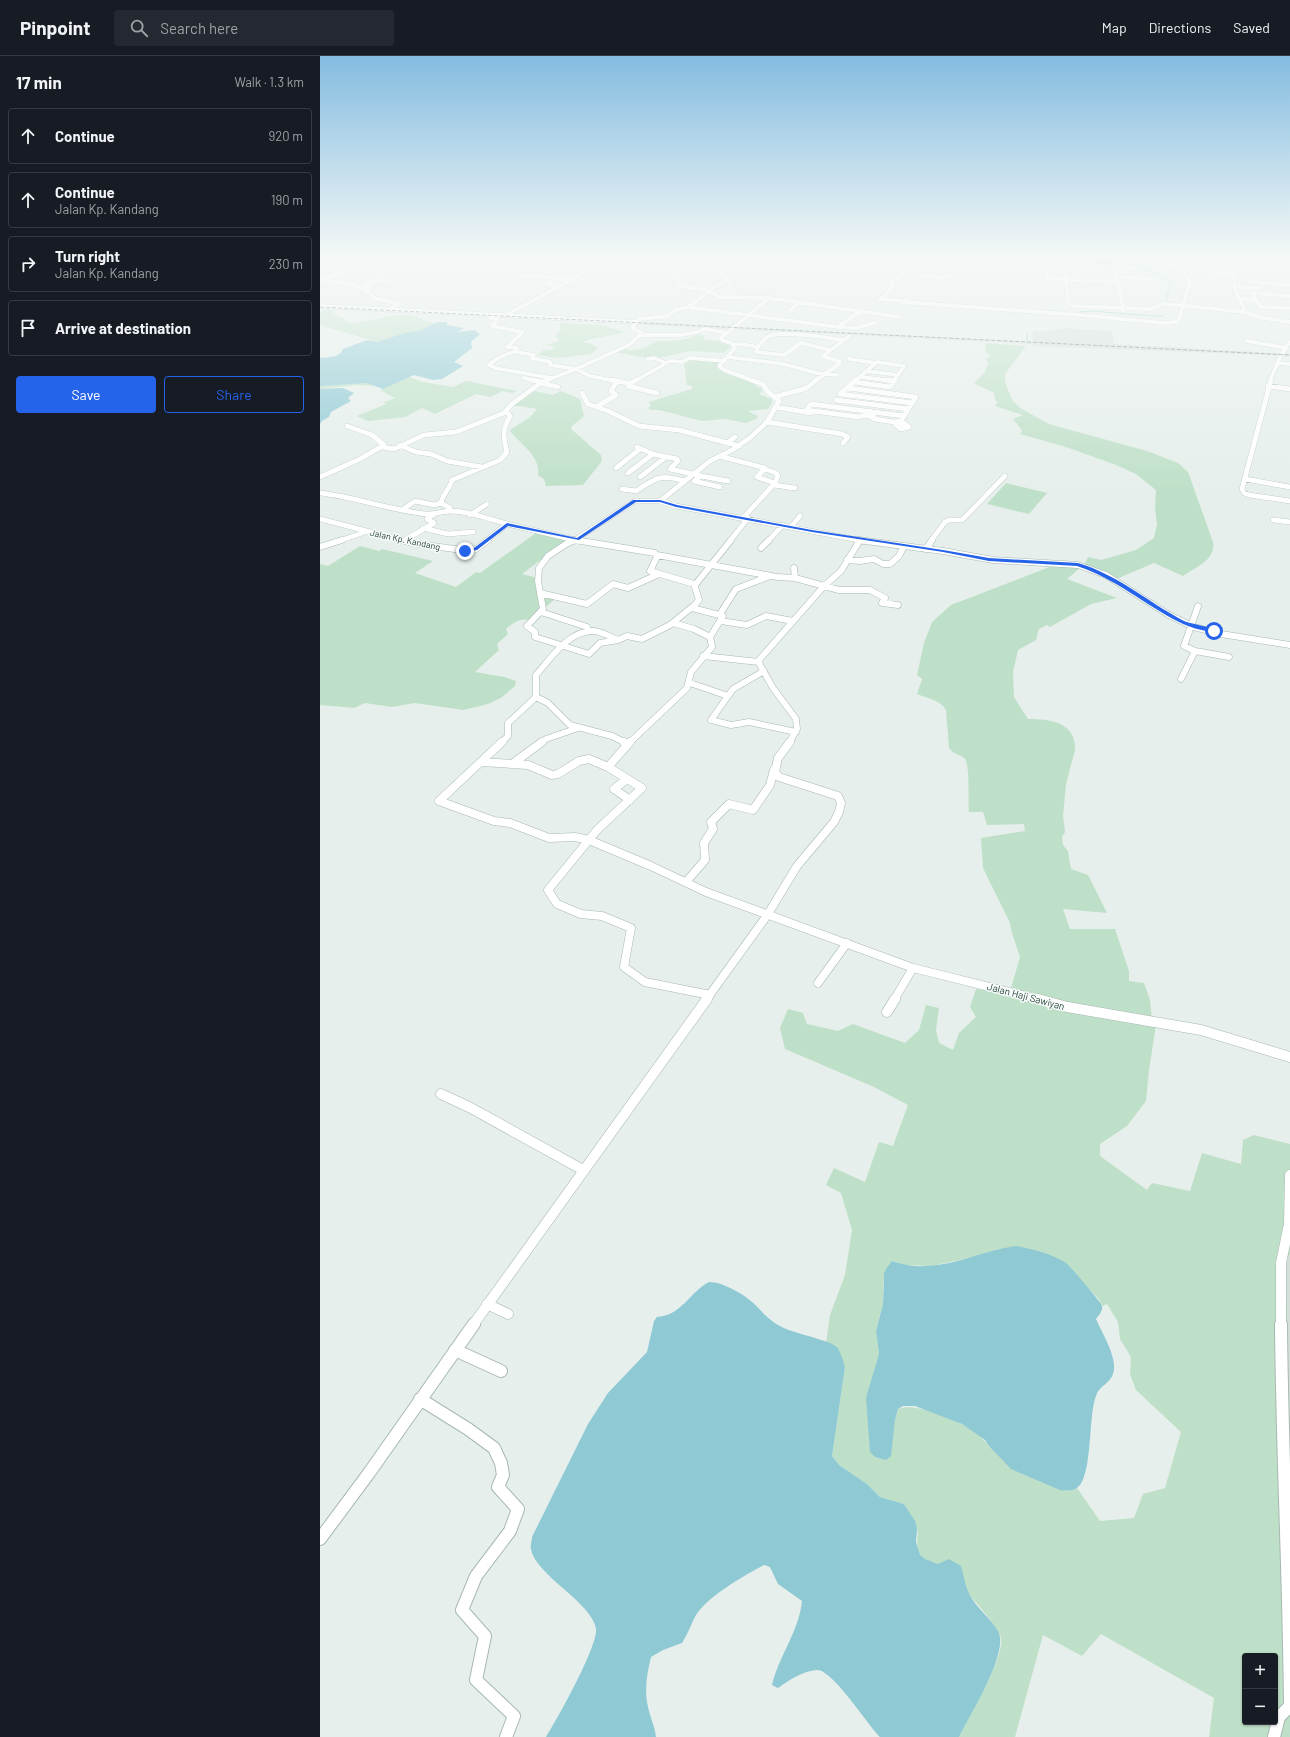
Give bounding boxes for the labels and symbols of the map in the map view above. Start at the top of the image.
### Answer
street label: Jalan Kp. Kandang [369,527,442,552]
route end [456,542,474,560]
route start [1205,622,1223,640]
street label: Jalan Haji Sawiyan [986,980,1066,1012]

